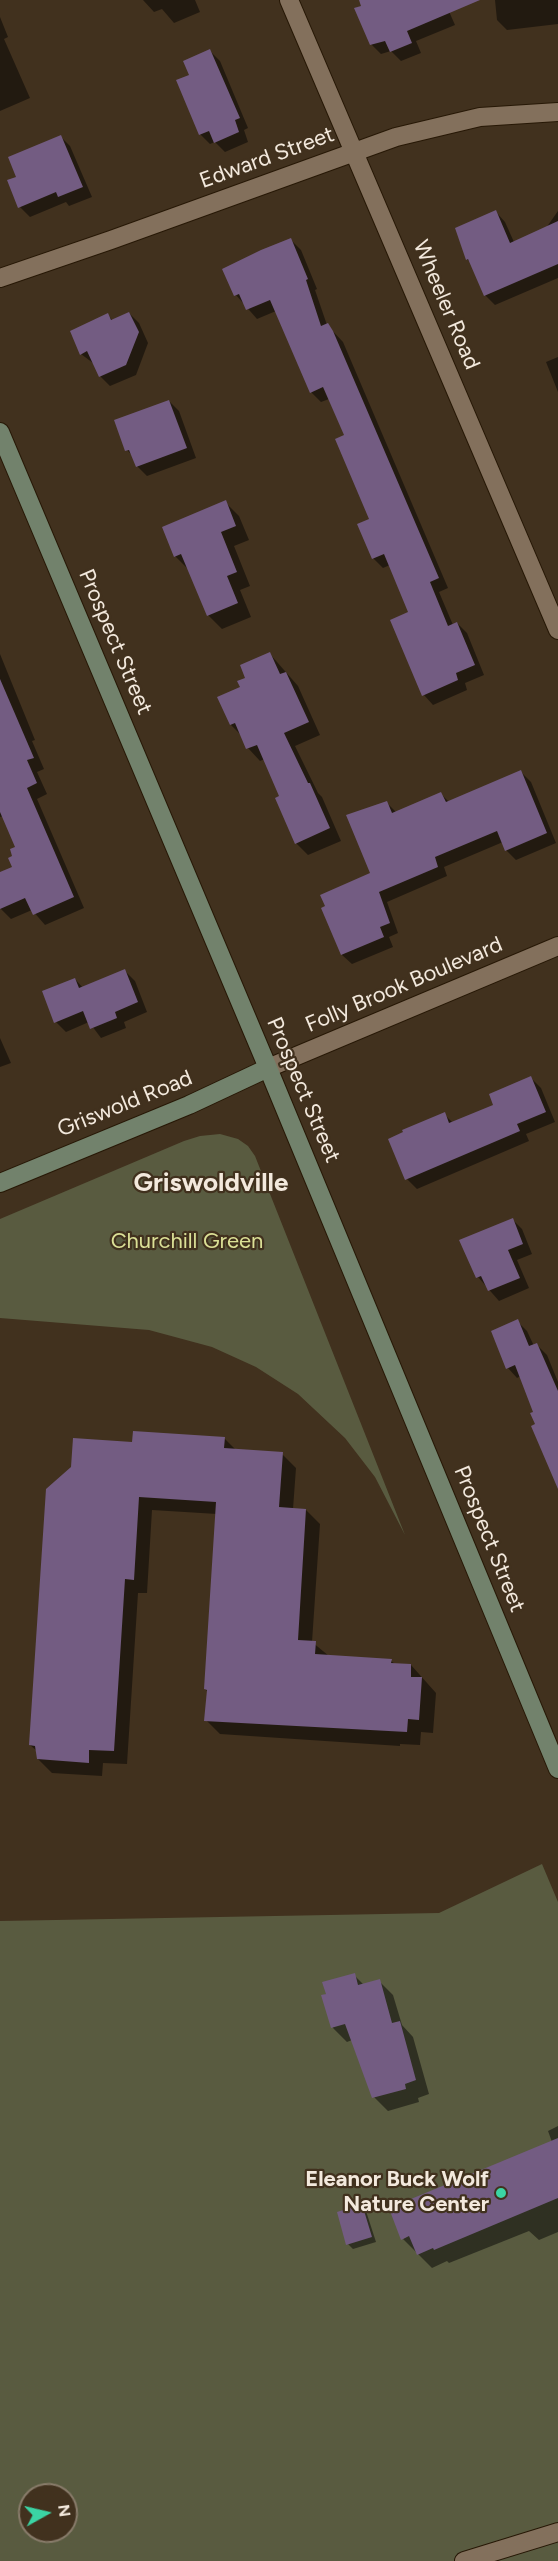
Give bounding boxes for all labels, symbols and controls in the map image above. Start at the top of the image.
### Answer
street label: Edward Street [196,121,338,195]
street label: Wheeler Road [407,236,485,374]
street label: Prospect Street [72,565,158,719]
street label: Folly Brook Boulevard [301,932,507,1038]
street label: Prospect Street [260,1013,346,1167]
street label: Griswold Road [54,1065,196,1143]
district label: Griswoldville [134,1167,288,1199]
park label: Churchill Green [111,1229,263,1255]
street label: Prospect Street [448,1462,530,1616]
place label: Eleanor Buck Wolf Nature Center [305,2167,489,2218]
marker: Eleanor Buck Wolf Nature Center [494,2186,508,2200]
north arrow [18,2483,78,2543]
text: N [54,2503,75,2518]

